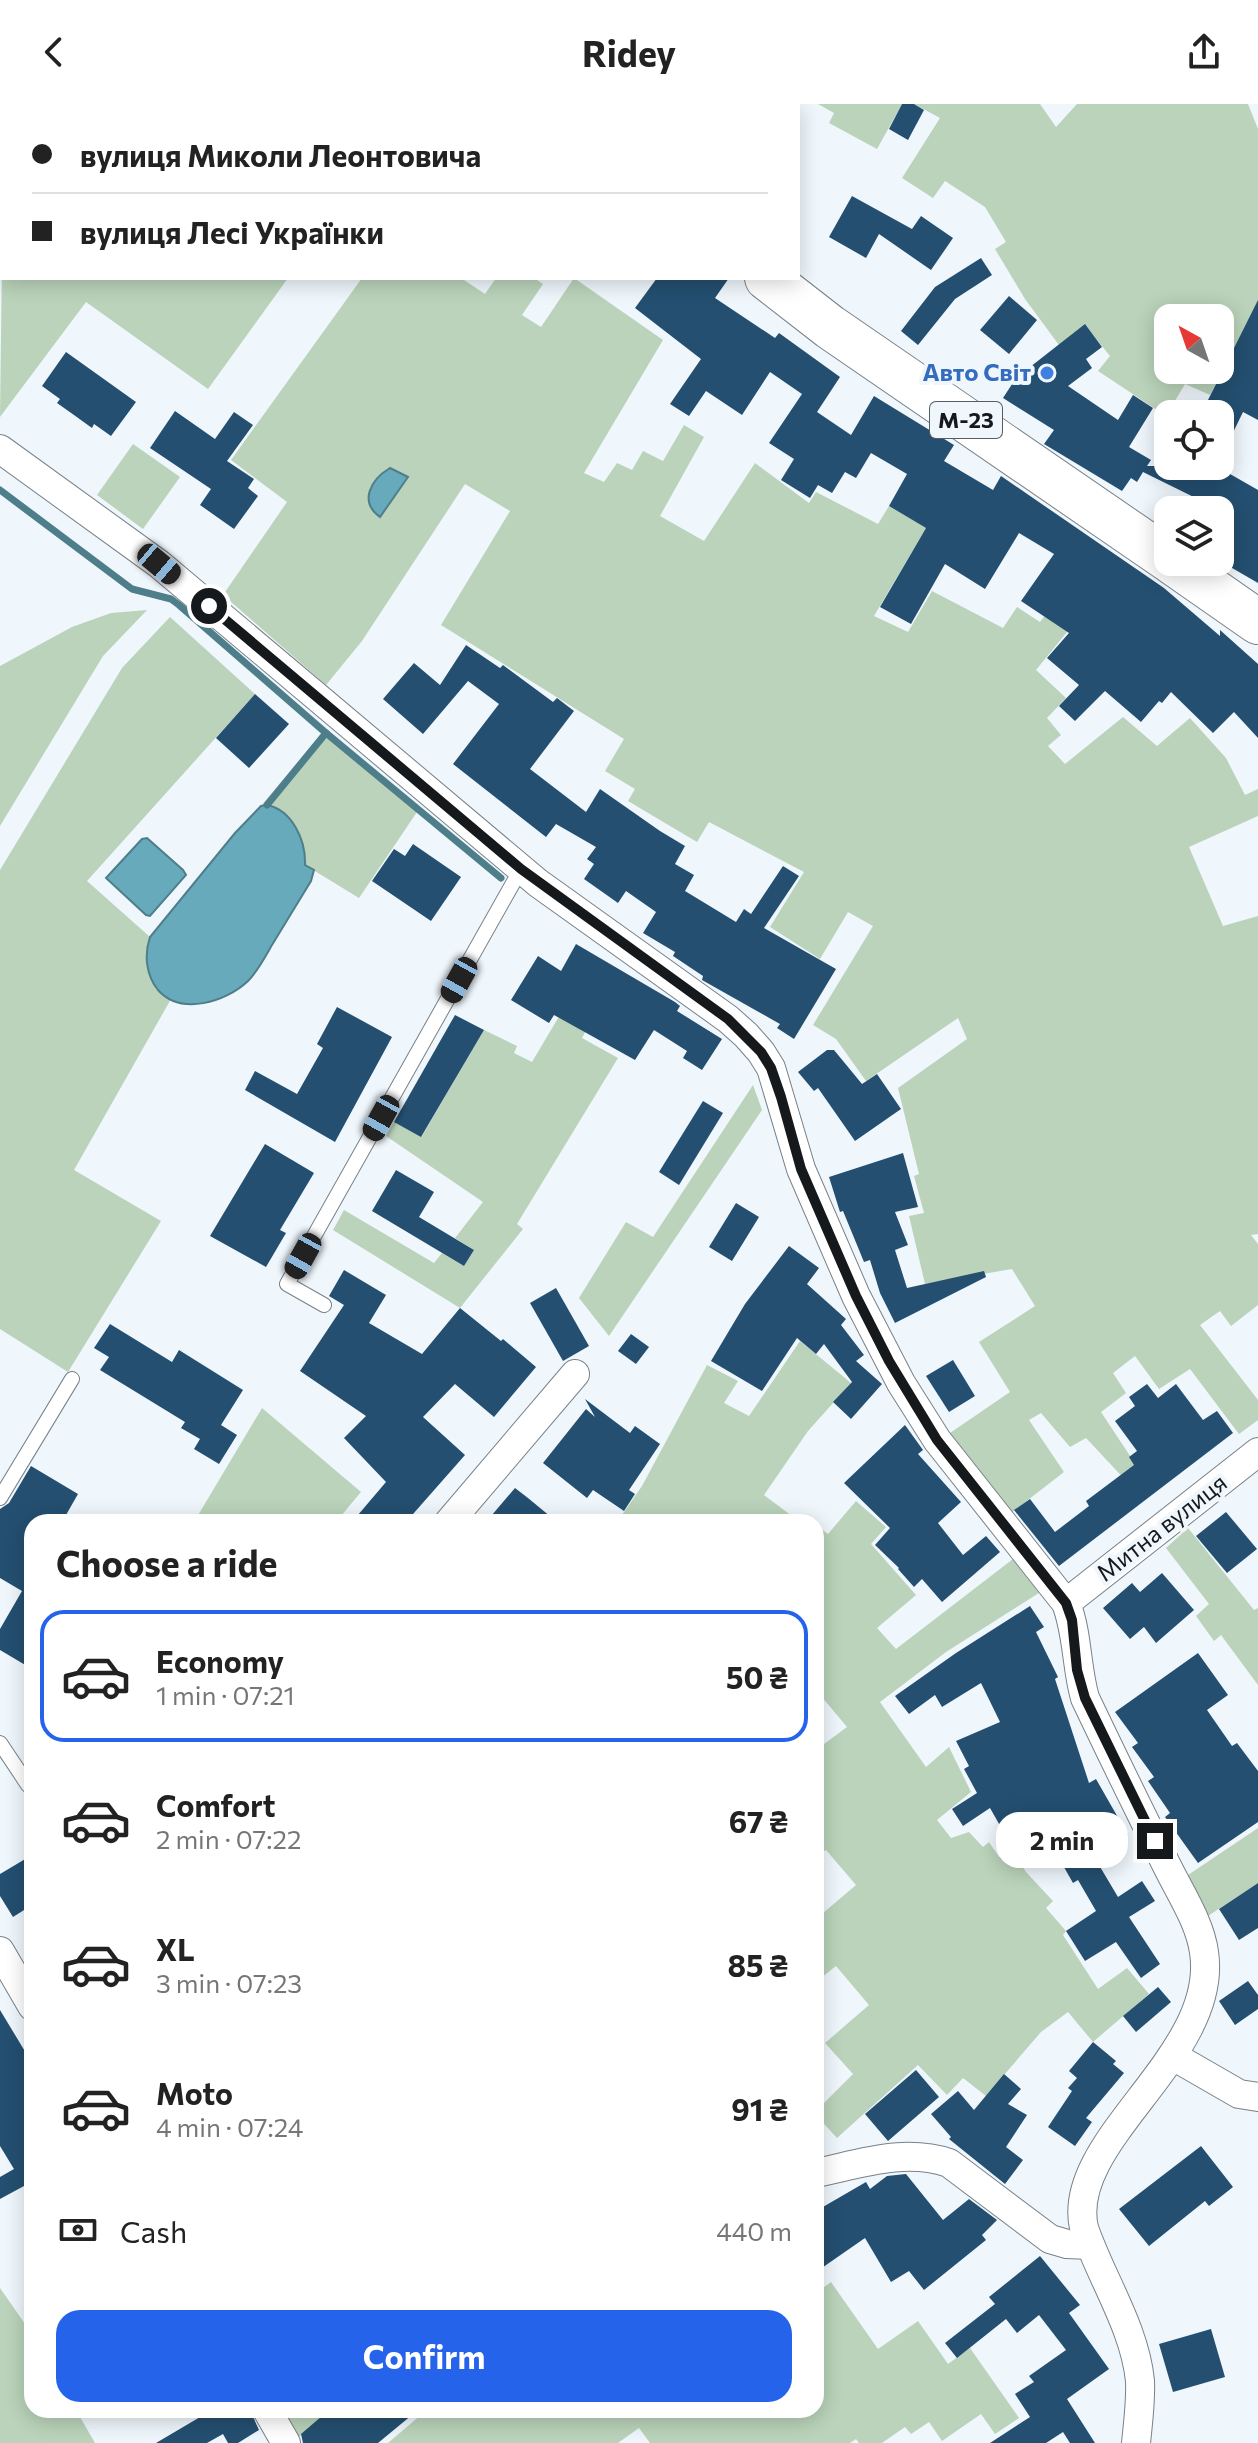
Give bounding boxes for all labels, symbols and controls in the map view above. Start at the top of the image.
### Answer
icon: back [32,30,76,74]
text: Ridey [582,30,676,74]
icon: share [1182,30,1226,74]
text: вулиця Миколи Леонтовича [80,136,481,173]
text: вулиця Лесі Українки [80,213,384,250]
north arrow [1154,304,1234,384]
map controls [1154,304,1234,576]
place label: Авто Світ [922,357,1031,386]
marker: Авто Світ [1038,364,1056,382]
button: locate [1154,400,1234,480]
road number: М-23 [930,402,1002,438]
button: layers [1154,496,1234,576]
car [133,539,185,589]
route start [191,588,227,624]
car [437,953,481,1007]
car [359,1091,403,1145]
car [281,1229,325,1283]
street label: Митна вулиця [1090,1467,1232,1587]
text: Choose a ride [56,1540,277,1584]
icon: car [60,1640,132,1712]
text: Economy [156,1642,284,1679]
text: 50 ₴ [726,1658,788,1695]
text: 1 min · 07:21 [156,1679,295,1710]
icon: car [60,1784,132,1856]
text: Comfort [156,1786,275,1823]
text: 67 ₴ [729,1802,788,1839]
callout: 2 min [995,1813,1127,1869]
text: 2 min · 07:22 [156,1823,301,1854]
route end [1137,1823,1173,1859]
text: 2 min [1030,1824,1094,1855]
icon: car [60,1928,132,2000]
text: XL [156,1930,195,1967]
text: 85 ₴ [727,1946,788,1983]
text: 3 min · 07:23 [156,1967,302,1998]
icon: car [60,2072,132,2144]
text: Moto [156,2074,233,2111]
text: 91 ₴ [731,2090,788,2127]
text: 4 min · 07:24 [156,2111,303,2142]
icon: cash [56,2208,100,2252]
text: Cash [120,2212,187,2249]
text: 440 m [716,2215,792,2246]
button: Confirm [56,2310,792,2402]

